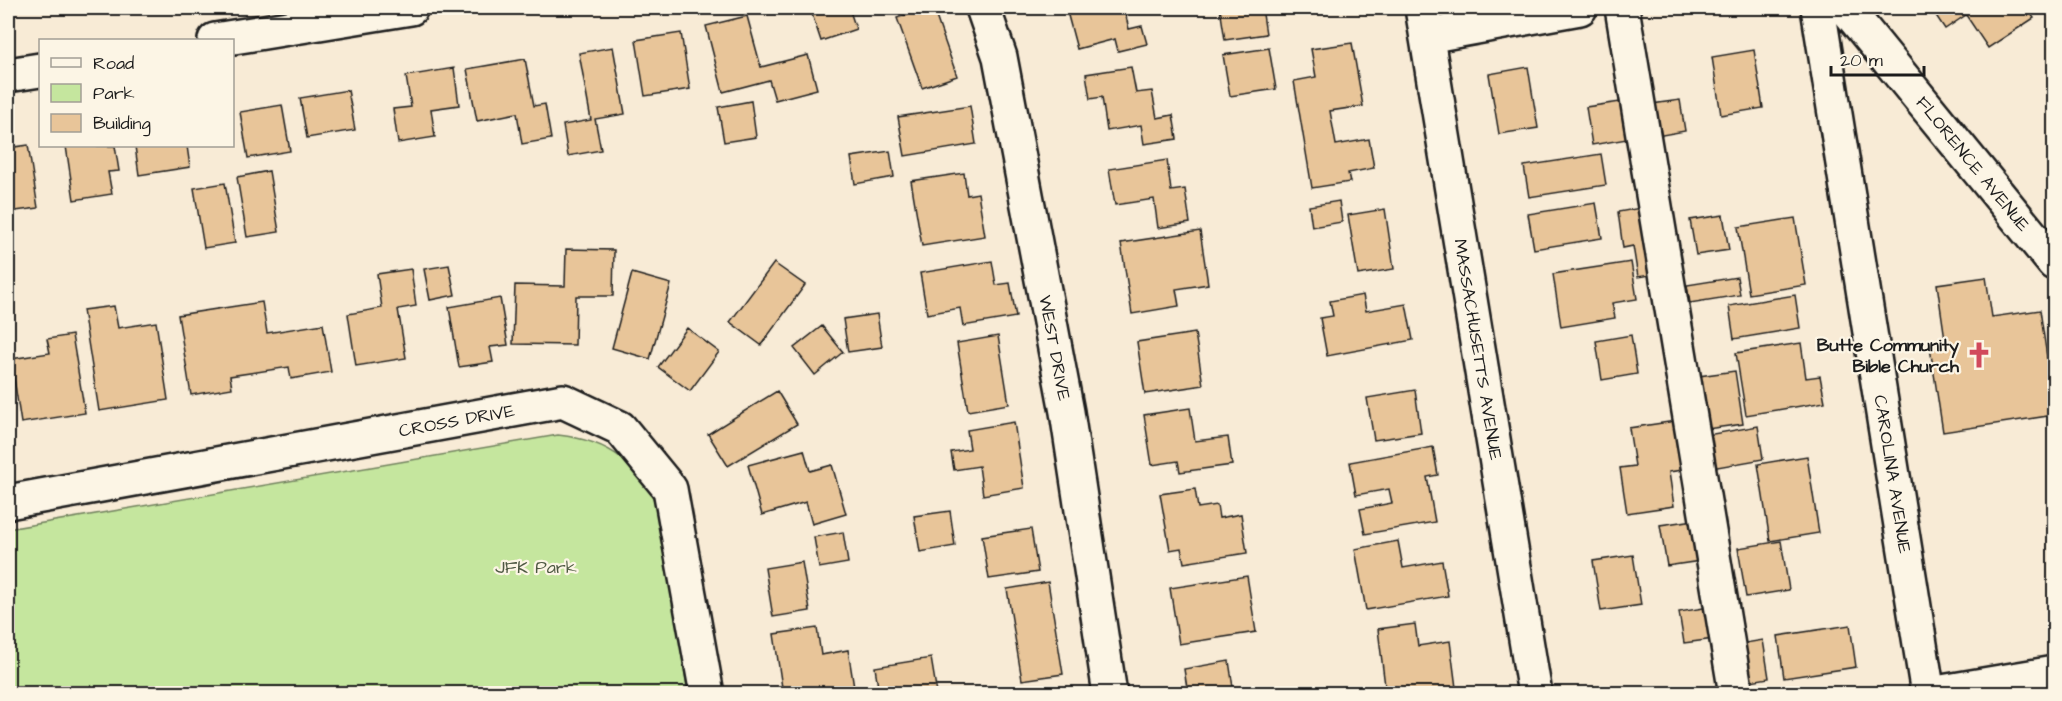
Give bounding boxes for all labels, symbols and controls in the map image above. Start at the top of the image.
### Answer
legend [39,39,234,147]
scale bar [1831,39,1924,77]
text: 20 m [1840,48,1883,73]
text: Road [93,51,134,76]
text: Park [93,81,135,106]
street label: FLORENCE AVENUE [1910,91,2036,237]
text: Building [93,111,151,137]
street label: MASSACHUSETTS AVENUE [1447,237,1508,462]
street label: WEST DRIVE [1032,293,1077,403]
place label: Butte Community Bible Church [1817,333,1960,379]
church icon: Butte Community Bible Church [1964,340,1994,370]
street label: CAROLINA AVENUE [1867,393,1917,555]
street label: CROSS DRIVE [397,398,517,444]
park label: JFK Park [495,555,577,580]

